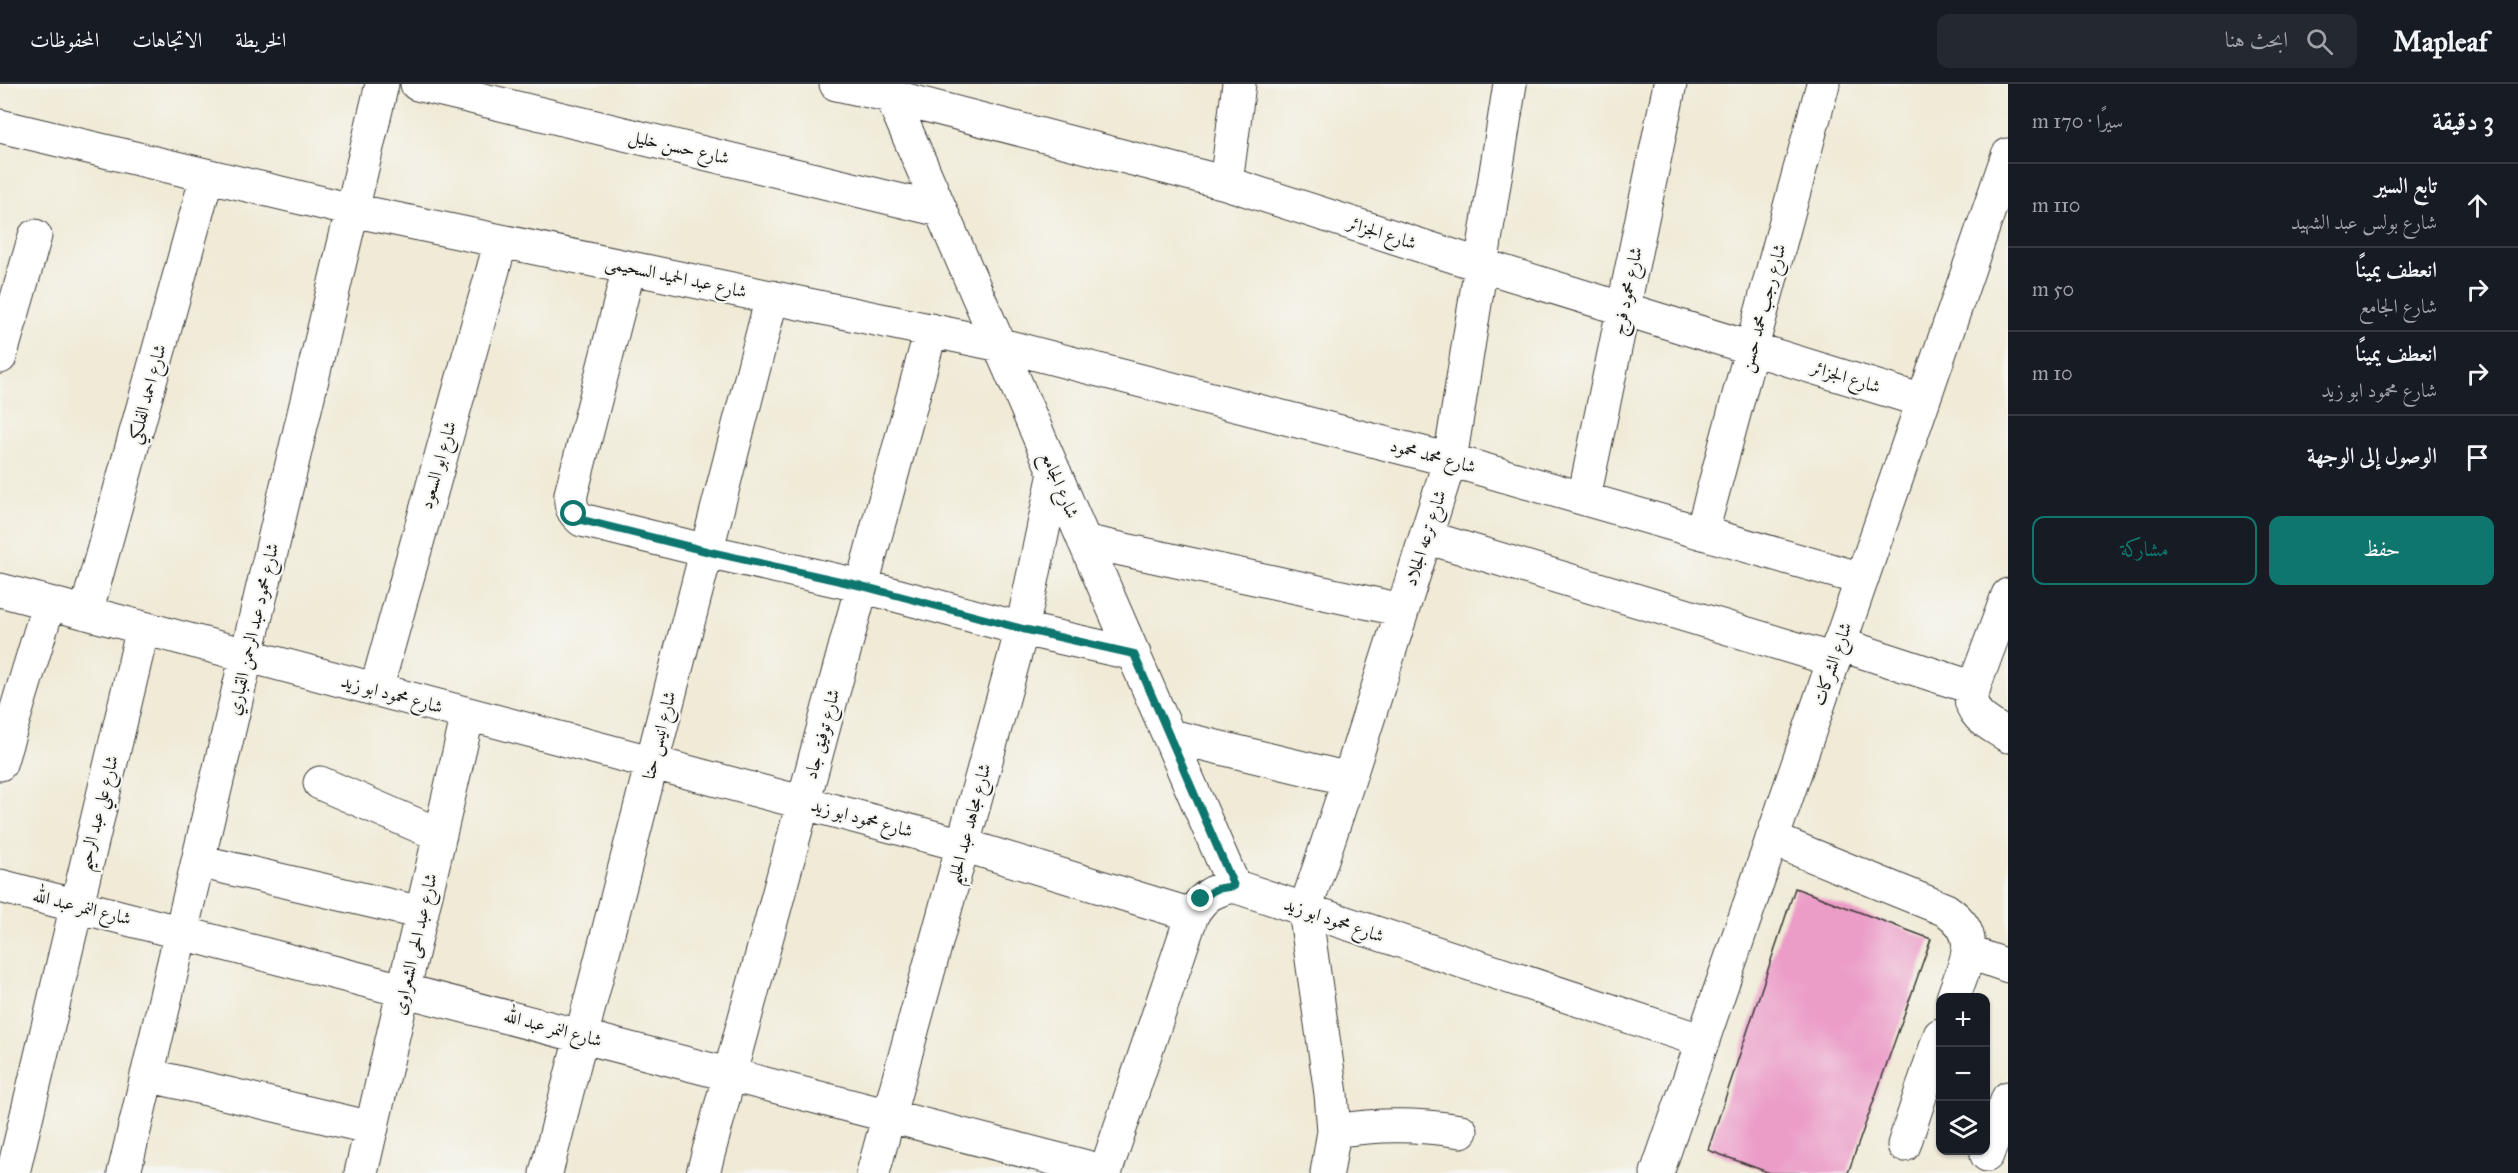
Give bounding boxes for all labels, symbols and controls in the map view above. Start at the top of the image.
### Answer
search box [1937,14,2357,68]
text: Mapleaf [2393,24,2488,59]
icon: search [2303,25,2336,58]
text: ابحث هنا [2225,26,2288,53]
text: المحفوظات [30,27,99,53]
text: الاتجاهات [132,27,202,53]
text: الخريطة [235,27,286,53]
text: 3 دقيقة [2433,105,2494,137]
text: سيرًا · 170 m [2032,109,2123,133]
street label: شارع حسن خليل [626,125,731,173]
text: تابع السير [2375,172,2437,199]
icon: ahead [2461,189,2494,222]
text: 110 m [2032,193,2080,217]
text: شارع بولس عبد الشهيد [2291,210,2437,234]
street label: شارع الجزائر [1342,211,1419,258]
street label: شارع رجب محمد حسن [1735,241,1795,376]
street label: شارع محمود فرج [1607,245,1652,338]
street label: شارع عبد الحميد السحيمى [602,251,749,307]
text: انعطف يمينًا [2356,256,2437,283]
icon: right [2461,273,2494,306]
text: 50 m [2032,277,2074,301]
text: شارع الجامع [2359,294,2437,318]
text: انعطف يمينًا [2356,340,2437,367]
street label: شارع احمد الفلكي [123,342,177,448]
street label: شارع الجزائر [1806,356,1883,402]
icon: right [2461,357,2494,390]
text: 10 m [2032,361,2073,385]
text: شارع محمود ابو زيد [2321,378,2437,402]
street label: شارع ابو السعود [415,418,465,513]
street label: شارع محمد محمود [1387,434,1478,482]
icon: arrive [2461,441,2494,474]
text: الوصول إلى الوجهة [2307,442,2437,469]
street label: شارع الجامع [1032,448,1084,524]
street label: شارع ترعه الجلاد [1399,487,1455,590]
route start [560,500,586,526]
button: مشاركة [2032,516,2257,585]
button: حفظ [2269,516,2494,585]
street label: شارع محمود عبد الرحمن القباري [222,541,287,718]
street label: شارع الشركات [1807,619,1860,710]
street label: شارع محمود ابو زيد [338,670,445,722]
street label: شارع توفيق جاد [799,687,848,783]
street label: شارع انيس حنا [637,689,684,782]
street label: شارع علي عبد الرحيم [73,753,130,875]
street label: شارع مجاهد عبد الحليم [942,761,1003,889]
street label: شارع محمود ابو زيد [808,794,915,846]
street label: شارع عبد الحى الشعراوى [388,871,446,1018]
street label: شارع النمر عبد الله [30,881,134,934]
route end [1187,885,1213,911]
street label: شارع محمود ابو زيد [1280,893,1387,951]
map controls [1936,993,1990,1155]
button: + [1936,993,1990,1047]
street label: شارع النمر عبد الله [501,1001,605,1056]
button: − [1936,1047,1990,1101]
button: layers [1936,1101,1990,1155]

